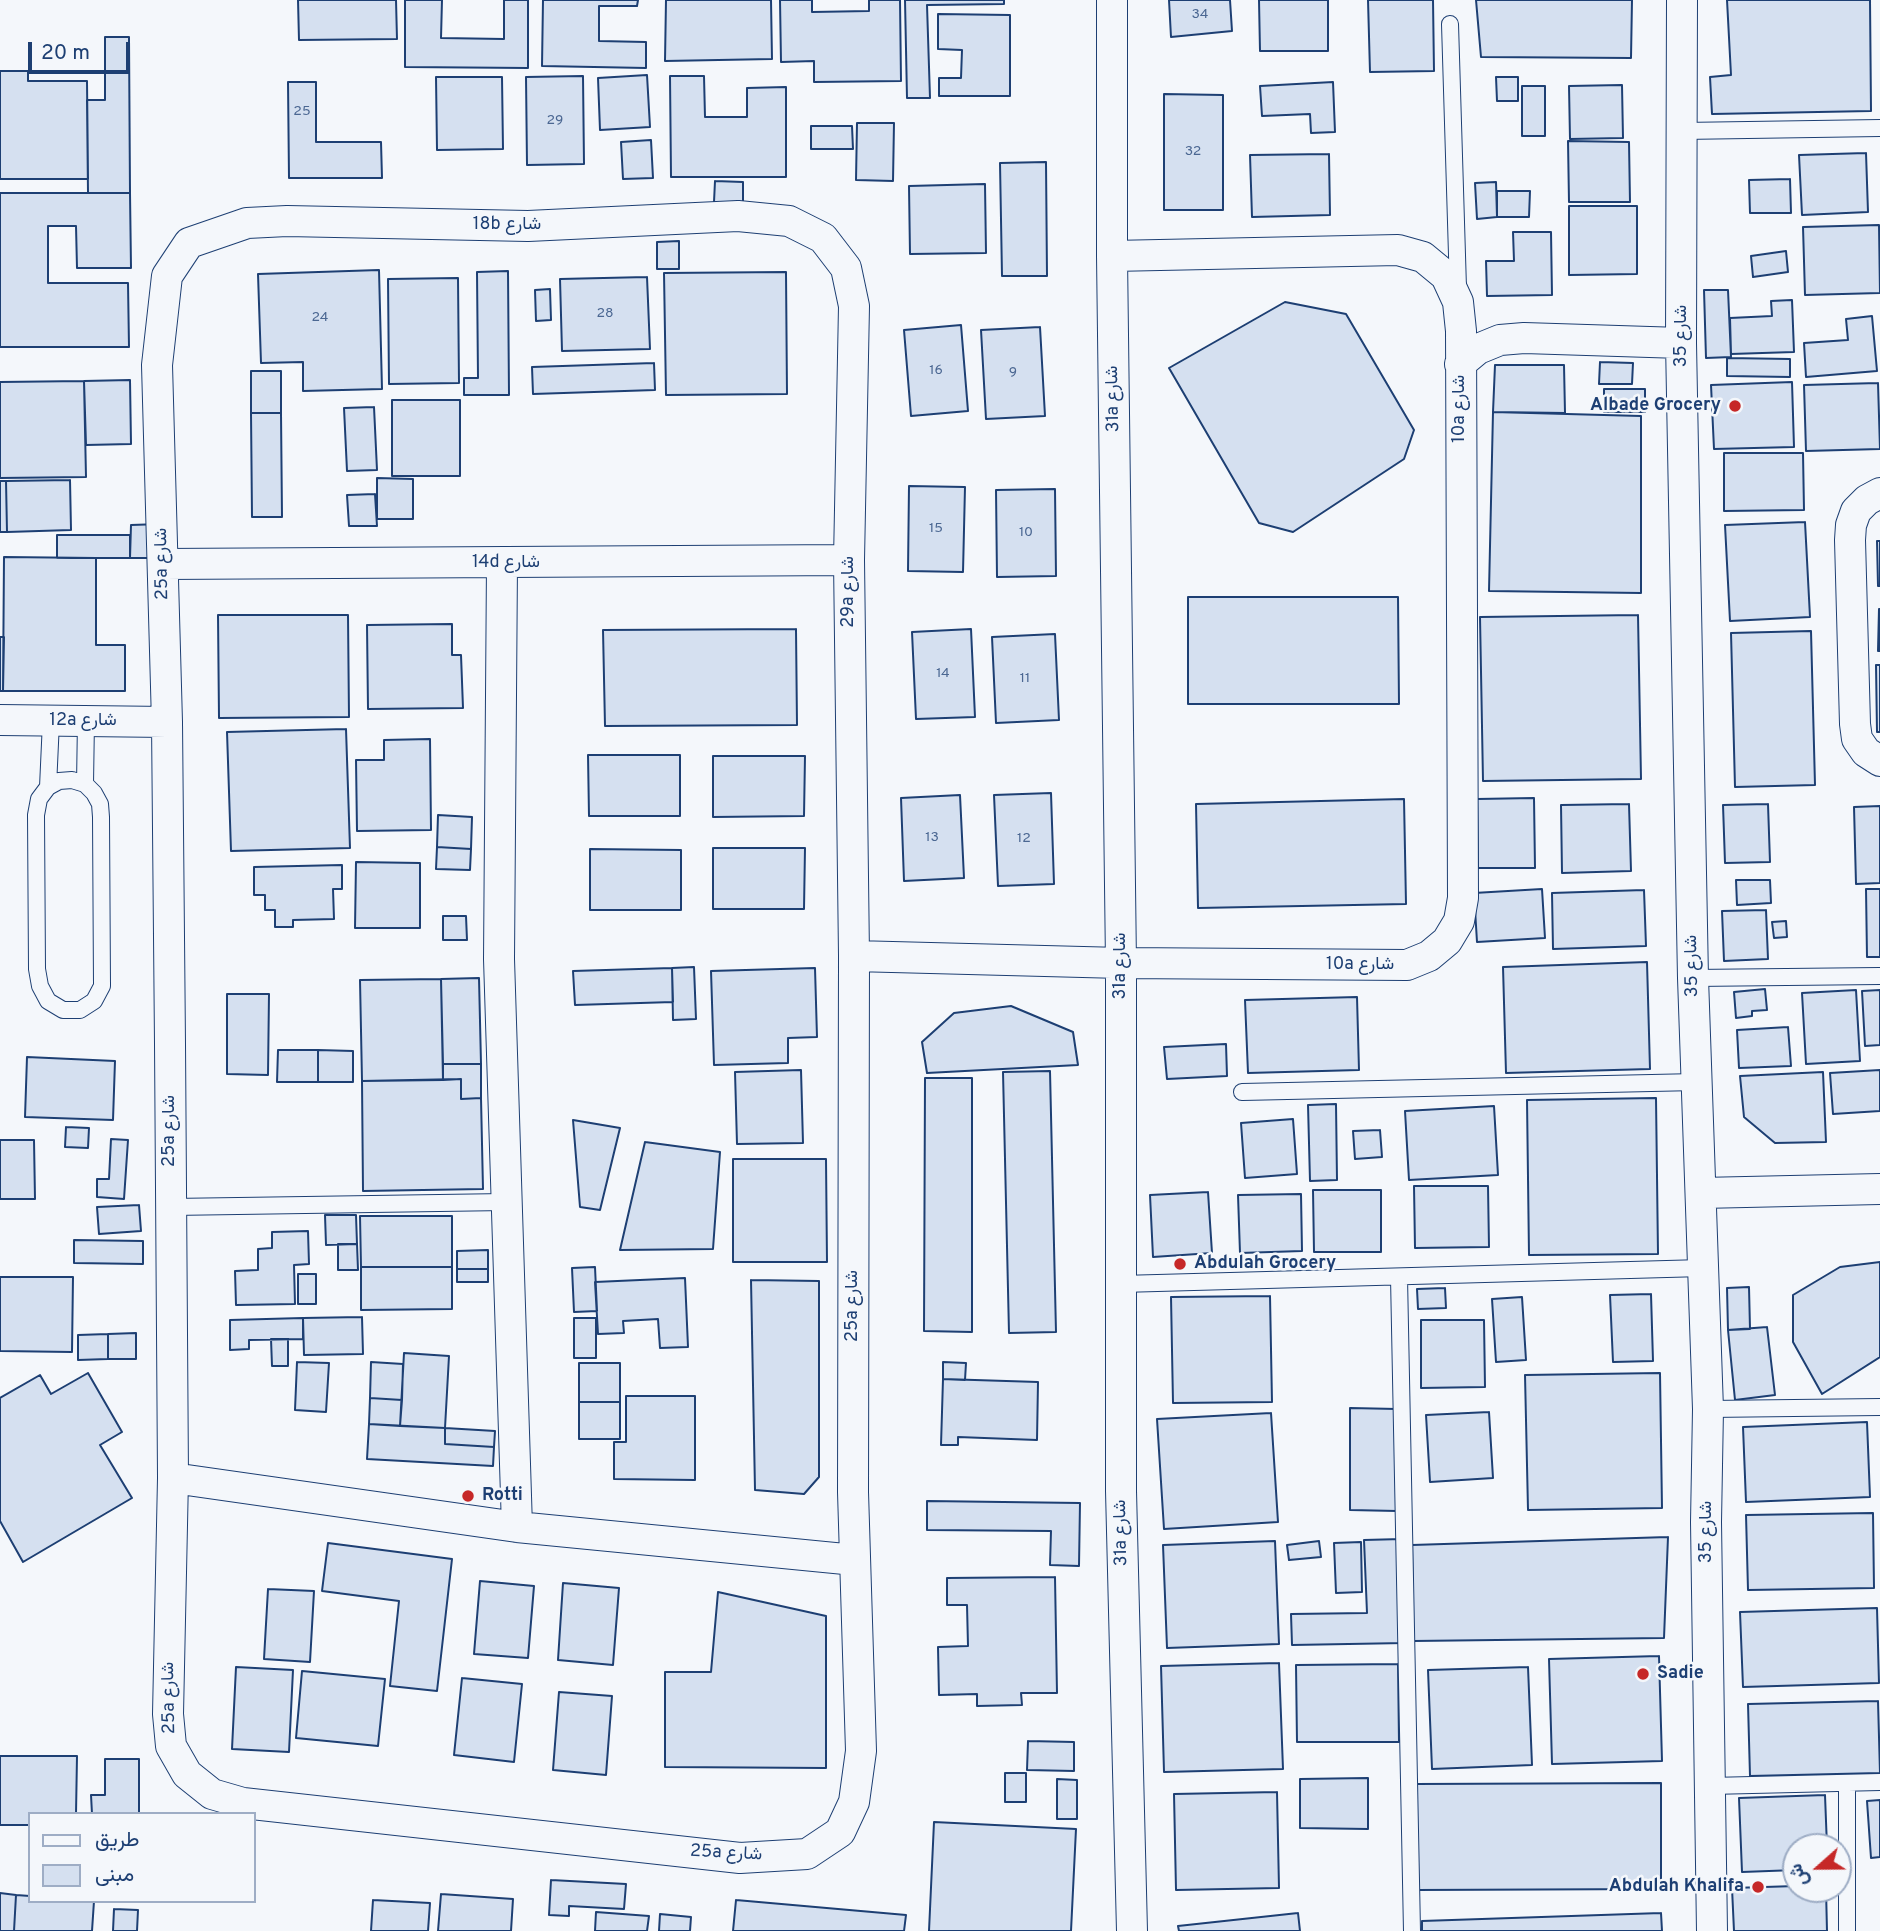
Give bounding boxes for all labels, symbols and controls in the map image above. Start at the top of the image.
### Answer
house number: 34 [1191,7,1209,23]
scale bar [32,28,133,72]
text: 20 m [41,40,90,67]
house number: 25 [293,104,311,120]
house number: 29 [547,113,563,129]
house number: 32 [1185,144,1201,160]
street label: 18b شارع [473,214,541,236]
street label: شارع 35 [1671,305,1693,367]
house number: 28 [596,306,614,322]
house number: 24 [311,310,329,326]
house number: 16 [929,363,943,379]
house number: 9 [1009,365,1017,381]
street label: 31a شارع [1103,365,1125,433]
street label: 10a شارع [1449,375,1471,443]
place label: Albade Grocery [1590,395,1721,417]
marker: Albade Grocery [1727,398,1743,414]
house number: 15 [929,521,943,537]
house number: 10 [1019,525,1033,541]
street label: 25a شارع [152,528,174,600]
street label: 14d شارع [472,552,540,574]
street label: 29a شارع [838,556,860,628]
house number: 14 [936,666,950,682]
house number: 11 [1020,671,1030,687]
street label: 12a شارع [49,710,117,732]
house number: 13 [925,830,939,846]
house number: 12 [1017,831,1031,847]
street label: 31a شارع [1110,933,1132,999]
street label: شارع 35 [1682,935,1704,997]
street label: 10a شارع [1326,954,1394,976]
street label: 25a شارع [159,1095,181,1167]
place label: Abdulah Grocery [1194,1253,1336,1275]
marker: Abdulah Grocery [1172,1256,1188,1272]
street label: 25a شارع [842,1270,864,1342]
place label: Rotti [482,1485,523,1507]
marker: Rotti [460,1488,476,1504]
street label: 31a شارع [1111,1499,1133,1567]
street label: شارع 35 [1696,1501,1718,1563]
street label: 25a شارع [159,1662,181,1734]
place label: Sadie [1657,1663,1704,1685]
marker: Sadie [1635,1666,1651,1682]
legend [28,1812,256,1903]
text: طريق [95,1827,140,1854]
north arrow [1782,1833,1852,1903]
street label: 25a شارع [689,1841,763,1867]
text: ش [1784,1860,1815,1890]
text: مبنى [95,1862,134,1889]
place label: Abdulah Khalifa [1609,1876,1744,1898]
marker: Abdulah Khalifa [1750,1879,1766,1895]

